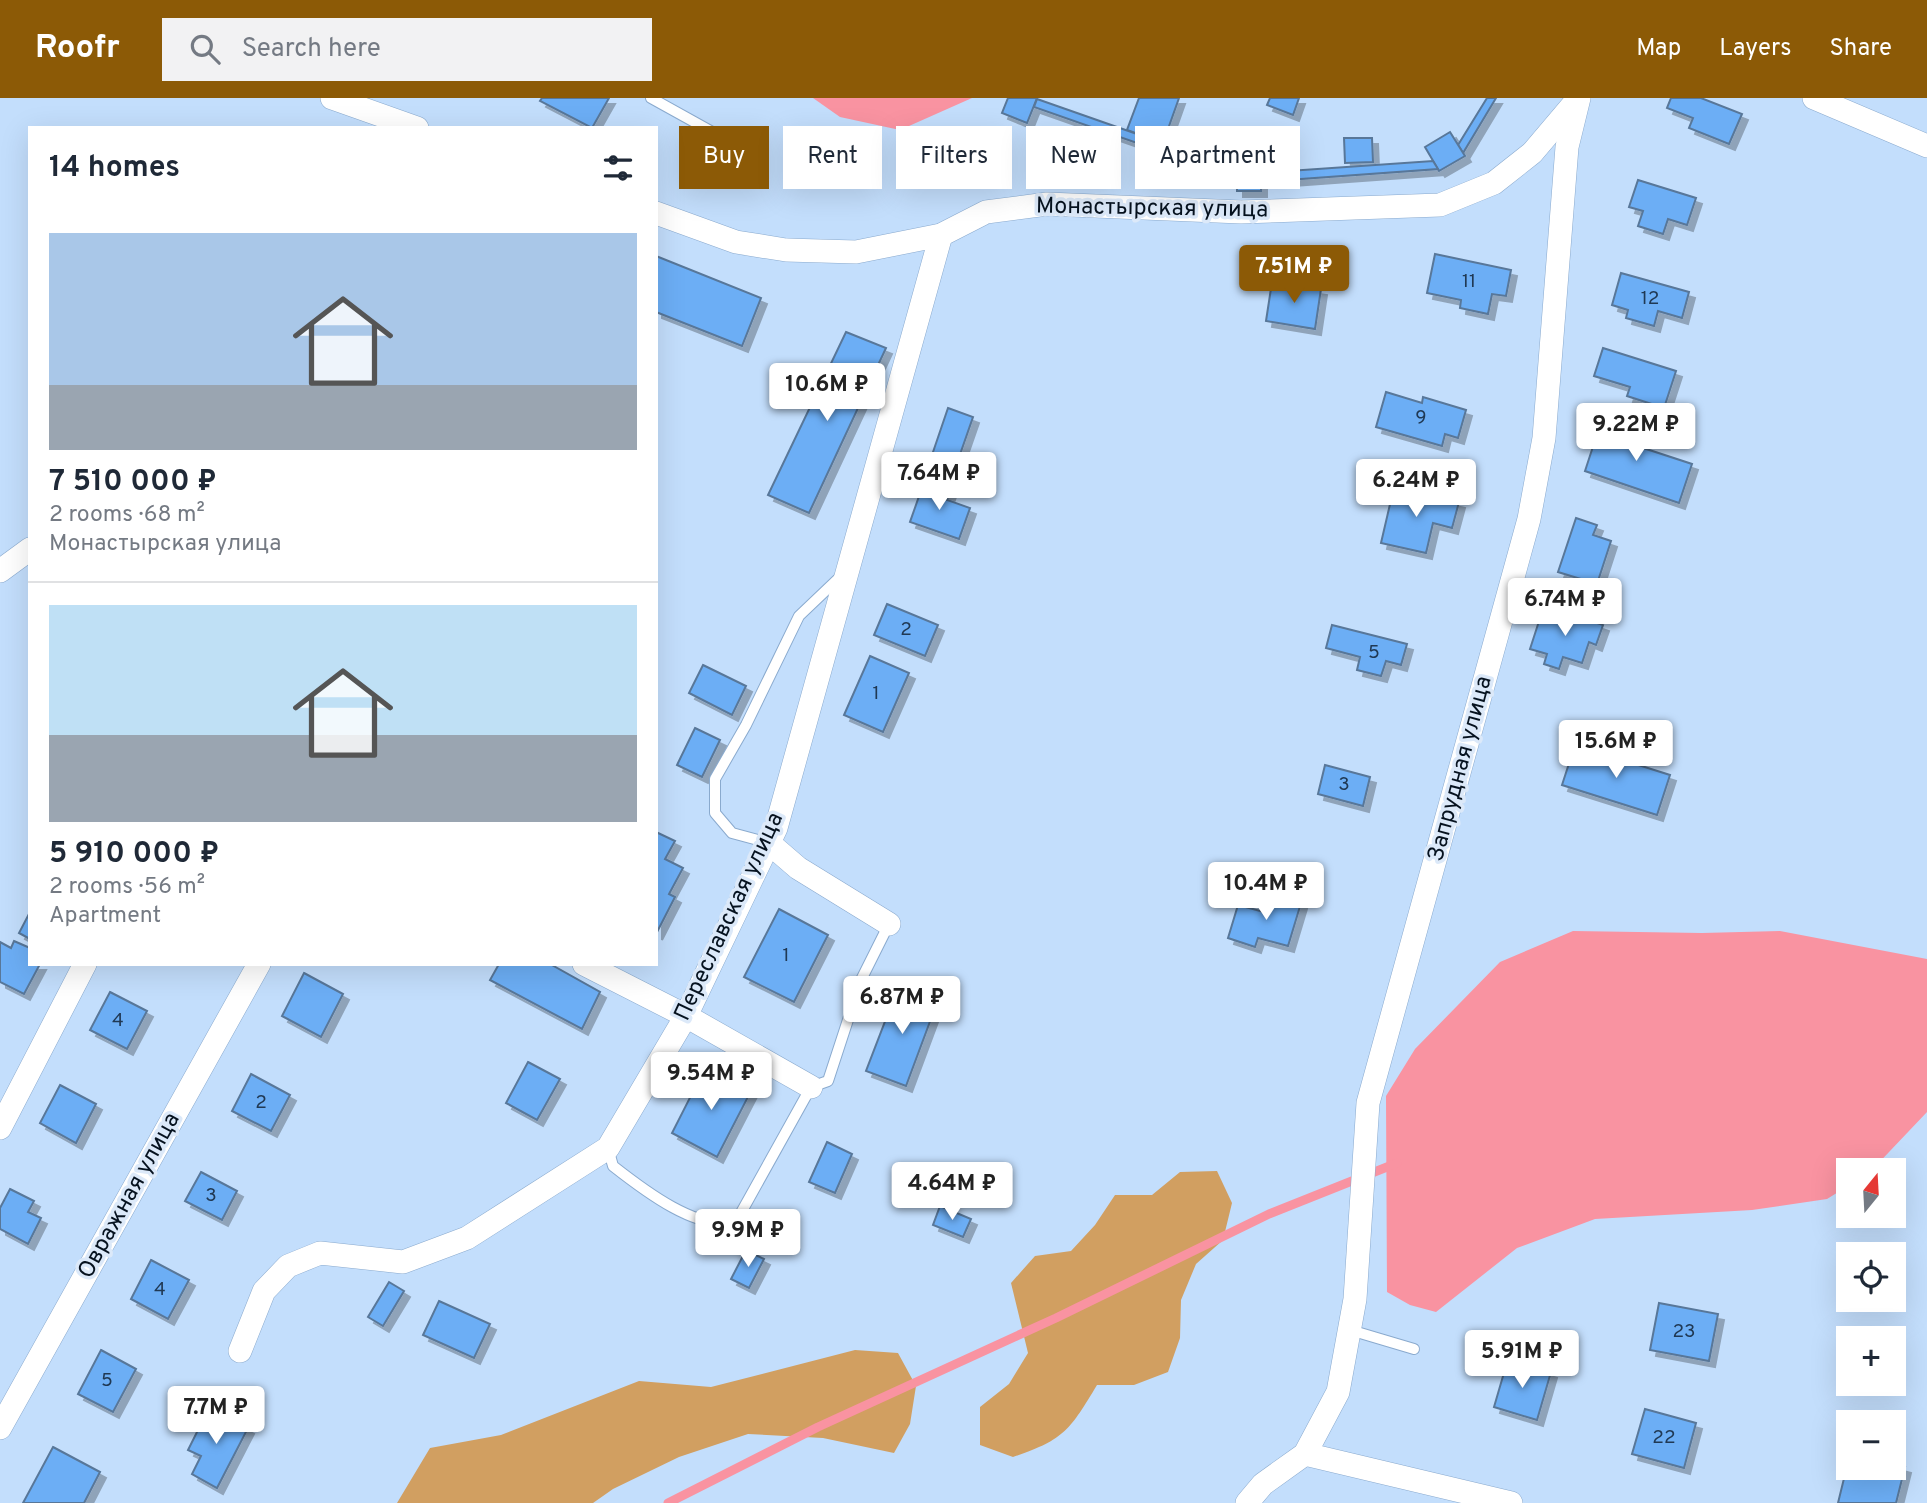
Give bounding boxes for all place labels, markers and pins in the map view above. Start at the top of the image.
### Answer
pin: 7.51M ₽ [1229,246,1359,305]
pin: 10.6M ₽ [762,364,892,423]
pin: 9.22M ₽ [1571,404,1701,463]
pin: 7.64M ₽ [874,452,1004,512]
pin: 6.24M ₽ [1351,460,1481,519]
pin: 6.74M ₽ [1500,578,1630,638]
pin: 15.6M ₽ [1551,720,1681,780]
pin: 10.4M ₽ [1201,862,1331,922]
pin: 6.87M ₽ [837,976,967,1036]
pin: 9.54M ₽ [646,1052,776,1112]
pin: 4.64M ₽ [887,1162,1017,1222]
pin: 9.9M ₽ [691,1210,805,1269]
pin: 5.91M ₽ [1457,1330,1587,1390]
pin: 7.7M ₽ [159,1386,273,1446]

